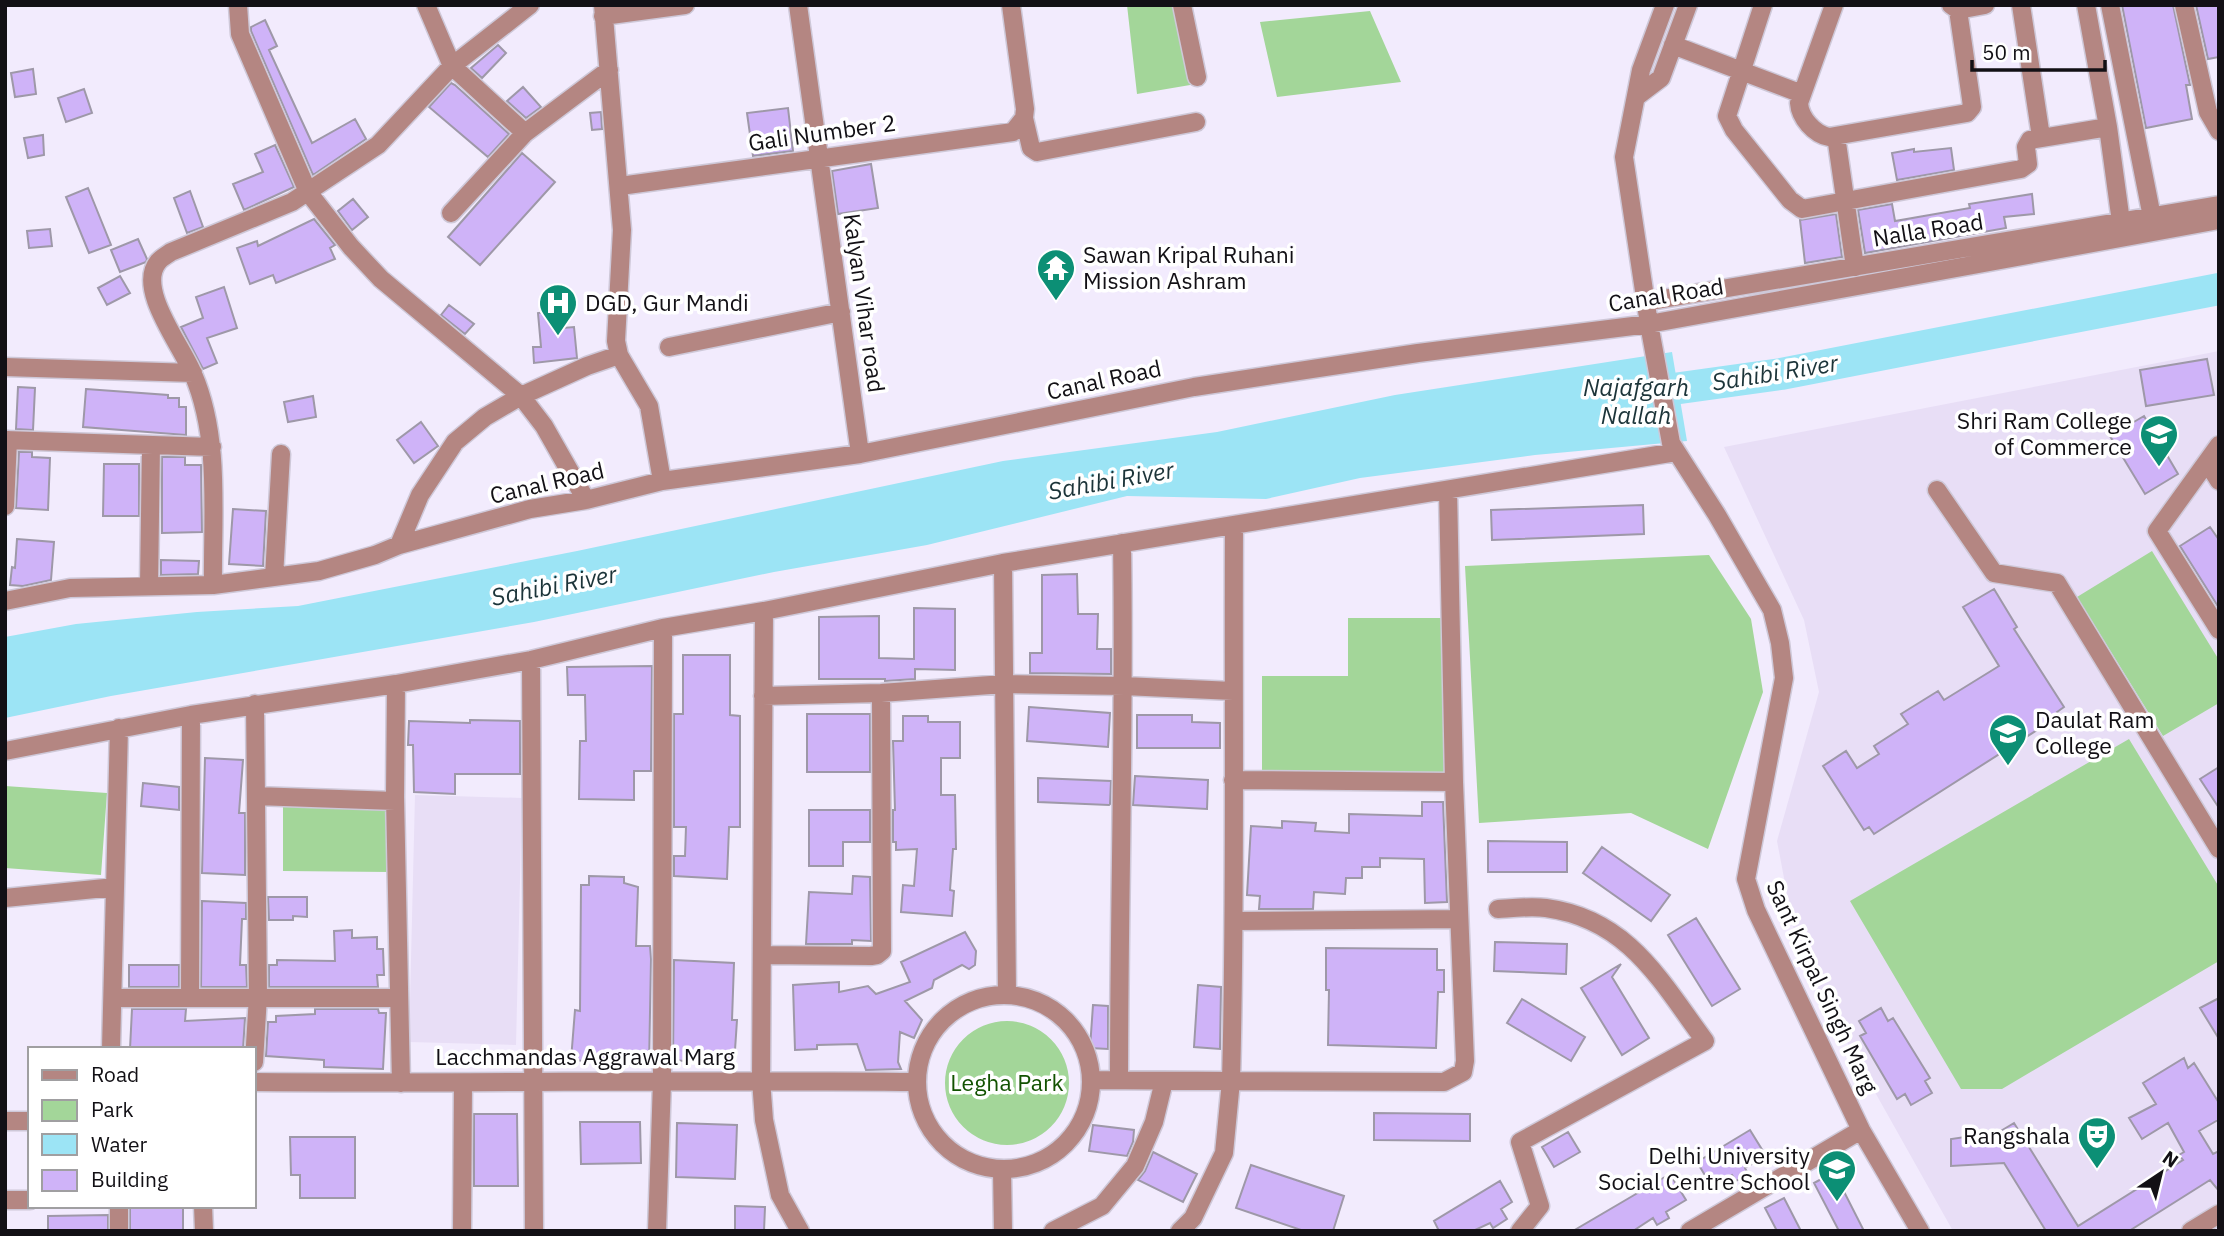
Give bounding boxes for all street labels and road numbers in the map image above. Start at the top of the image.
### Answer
street label: Gali Number 2 [746,107,898,157]
street label: Nalla Road [1870,205,1985,253]
street label: Kalyan Vihar road [838,212,892,394]
street label: Canal Road [1606,270,1726,318]
street label: Canal Road [1044,352,1164,406]
street label: Canal Road [487,454,607,510]
street label: Sant Kirpal Singh Marg [1760,875,1886,1098]
street label: Lacchmandas Aggrawal Marg [435,1041,735,1071]

